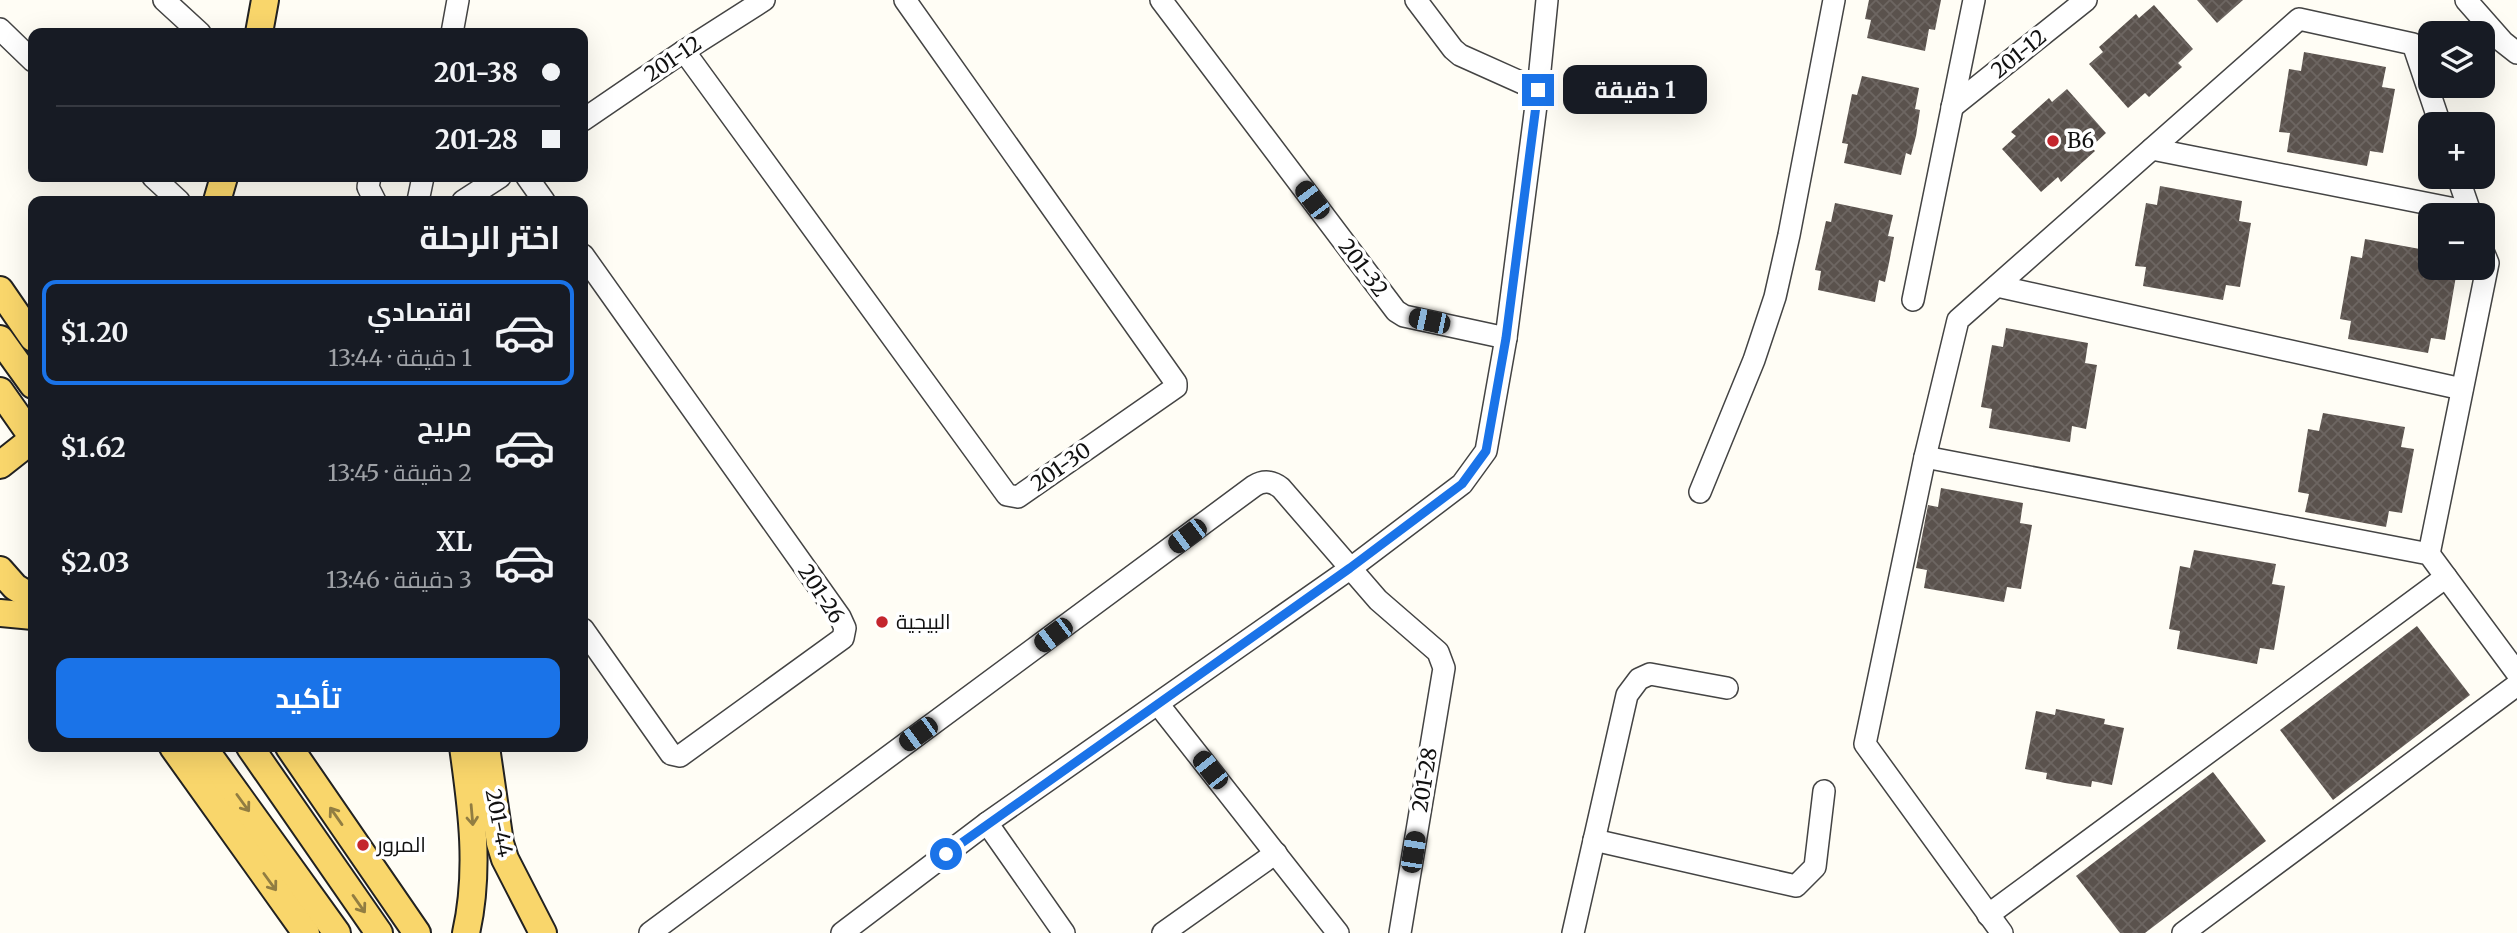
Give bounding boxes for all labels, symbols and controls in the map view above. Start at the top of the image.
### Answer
map controls [2418,21,2495,280]
button: layers [2418,21,2495,98]
street label: 201-12 [1986,23,2052,84]
street label: 201-12 [639,30,707,87]
text: 201-38 [434,56,518,89]
callout: 1 دقيقة [1562,66,1706,114]
route end [1522,74,1554,106]
text: 1 دقيقة [1594,75,1676,104]
button: + [2418,112,2495,189]
text: 201-28 [435,123,518,156]
place label: B6 [2067,127,2094,154]
marker: B6 [2045,133,2061,149]
car [1291,177,1334,223]
button: − [2418,203,2495,280]
text: اختر الرحلة [419,218,560,258]
street label: 201-32 [1333,233,1394,302]
text: اقتصادي [367,295,472,328]
icon: car [493,301,556,364]
car [1407,306,1452,336]
text: $1.20 [60,316,129,349]
text: 1 دقيقة · 13:44 [328,343,472,372]
text: مريح [417,410,472,443]
icon: car [493,416,556,479]
text: $1.62 [60,431,126,464]
street label: 201-30 [1025,436,1096,497]
text: 2 دقيقة · 13:45 [328,458,472,487]
car [1164,515,1211,557]
text: XL [436,525,472,558]
icon: car [493,531,556,594]
text: $2.03 [60,546,130,579]
street label: 201-26 [792,559,851,628]
text: 3 دقيقة · 13:46 [326,565,472,594]
place label: البيجية [896,608,951,635]
marker: البيجية [874,614,890,630]
car [1030,614,1077,656]
button: تأكيد [56,658,560,738]
car [895,713,942,755]
street label: 201-28 [1406,746,1443,814]
car [1189,747,1232,793]
street label: 201-44 [480,786,519,860]
one-way arrow [236,793,250,812]
one-way arrow [466,803,479,826]
one-way arrow [329,807,343,826]
car [1400,830,1427,874]
place label: المرور [376,831,426,858]
marker: المرور [355,837,371,853]
route start [930,838,962,870]
one-way arrow [262,872,277,891]
one-way arrow [352,894,366,913]

